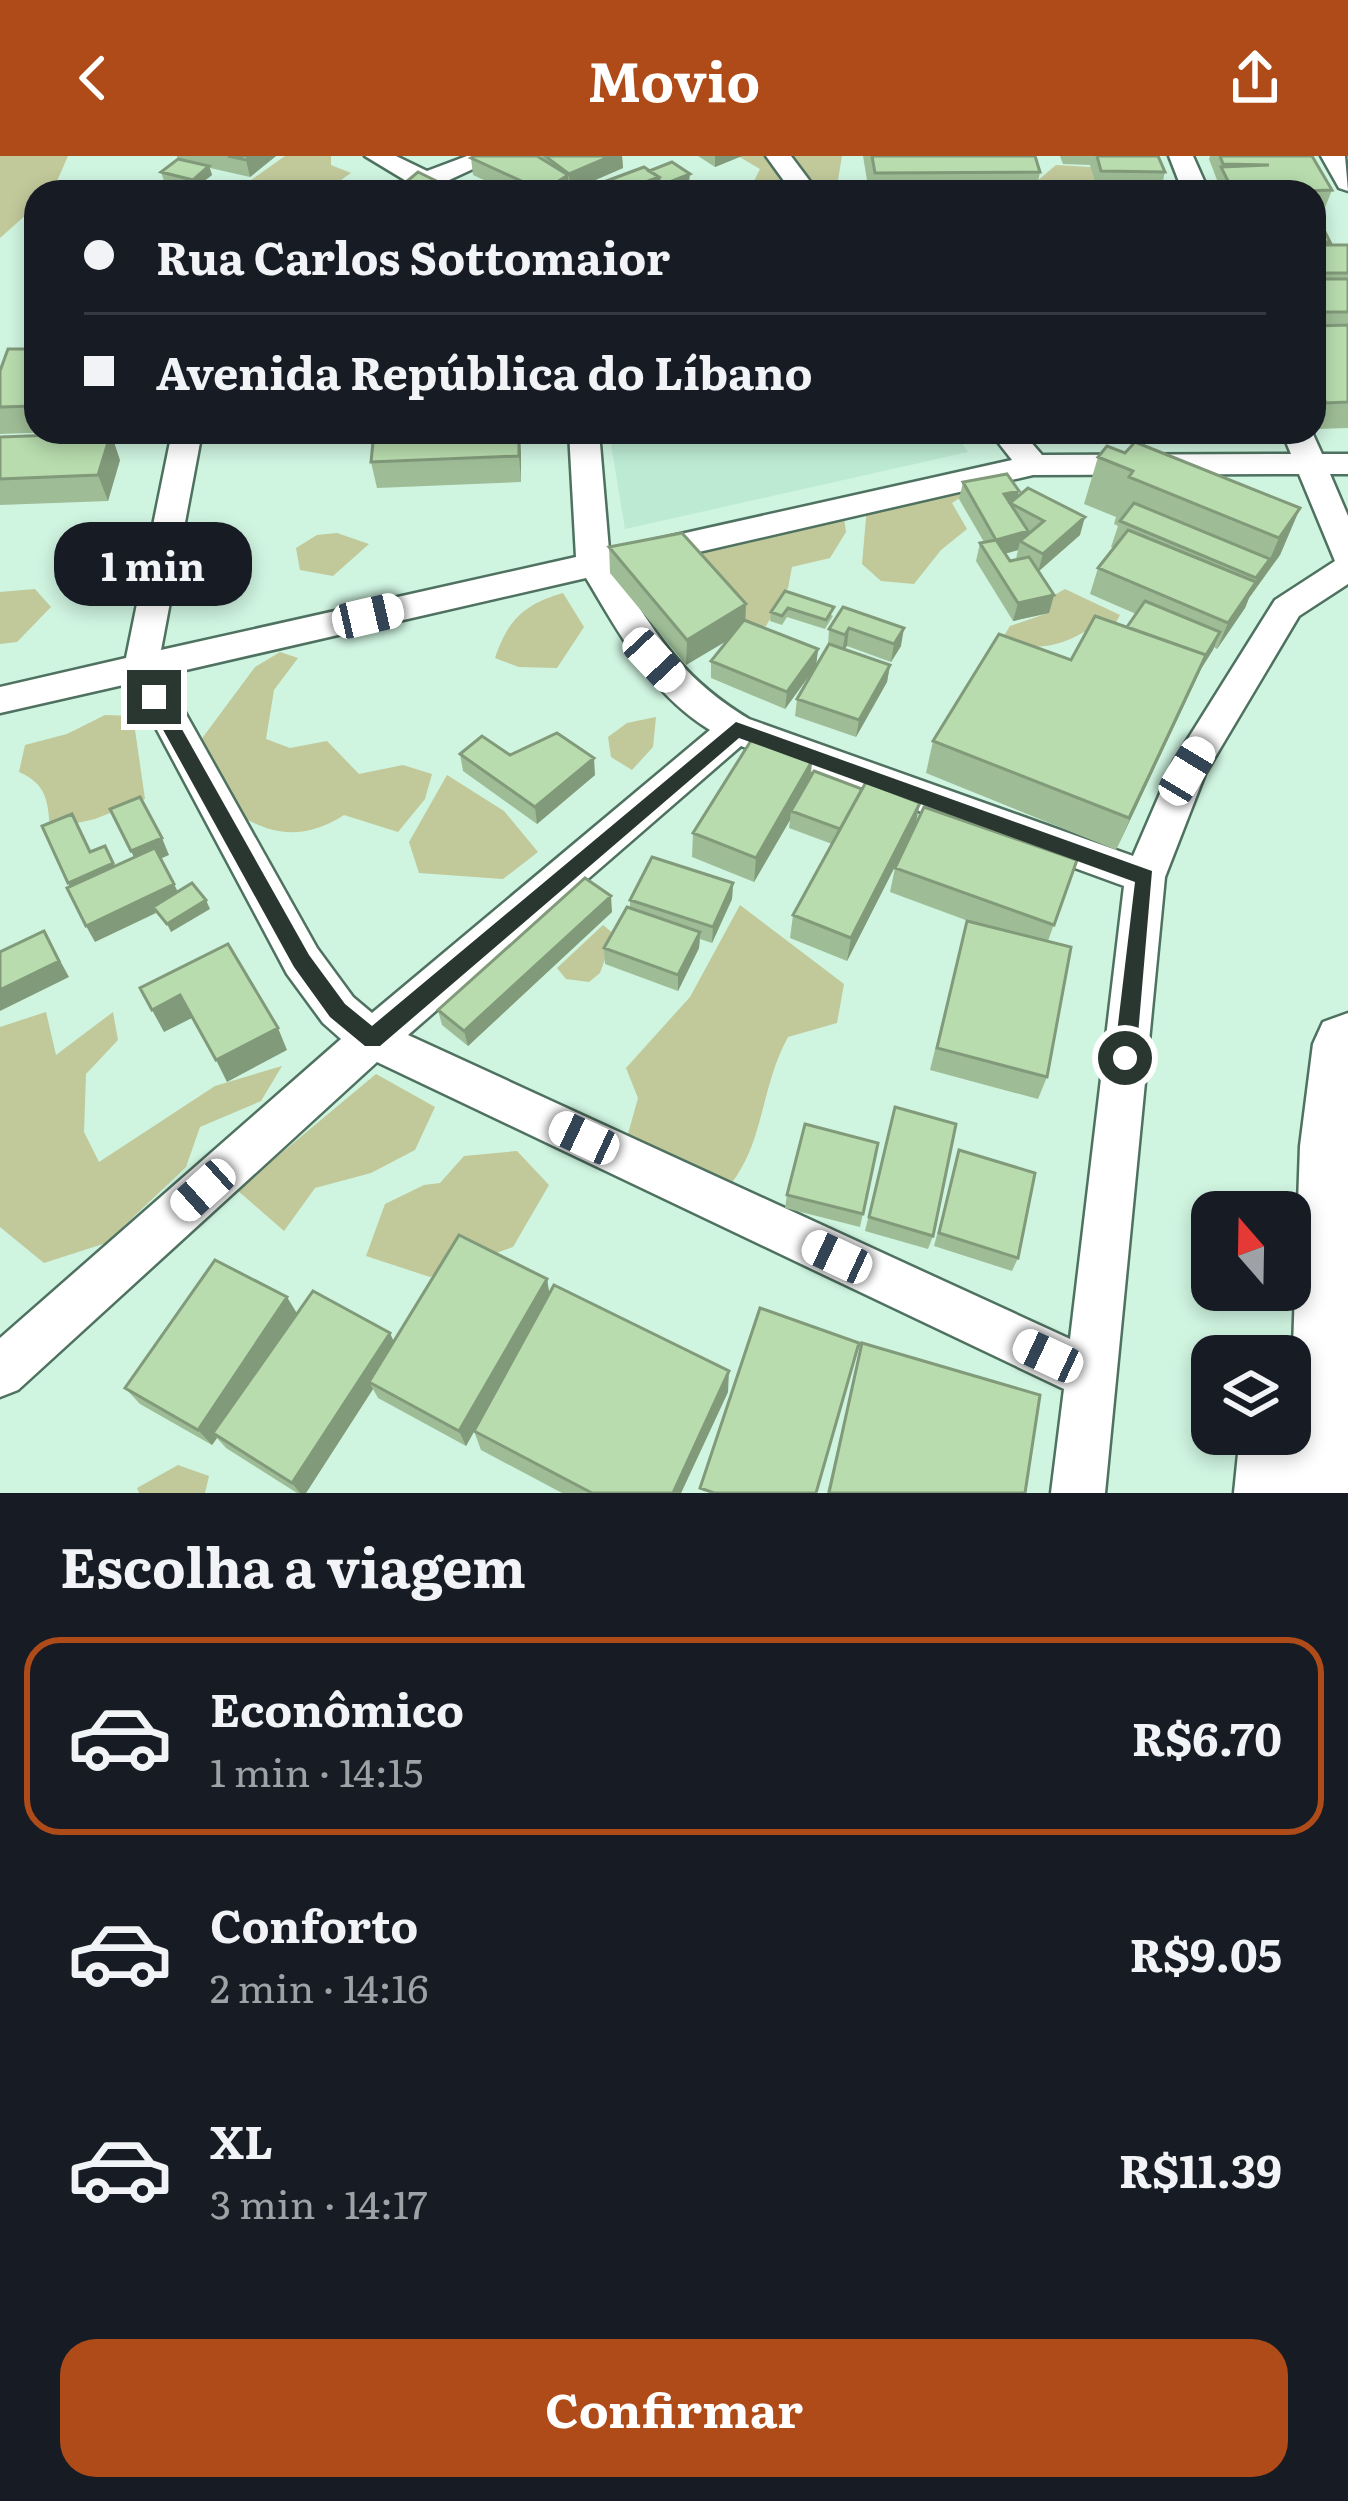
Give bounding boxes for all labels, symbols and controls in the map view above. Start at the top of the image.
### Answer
text: Movio [588,38,760,119]
icon: back [60,45,126,111]
icon: share [1222,45,1288,111]
text: Rua Carlos Sottomaior [156,222,670,289]
text: Avenida República do Líbano [156,337,813,404]
callout: 1 min [55,523,253,607]
text: 1 min [101,535,205,593]
car [329,590,407,642]
car [616,621,692,699]
route end [127,670,181,724]
car [1153,731,1221,811]
route start [1098,1031,1152,1085]
car [544,1106,624,1170]
car [164,1153,242,1227]
north arrow [1191,1191,1311,1311]
map controls [1191,1191,1311,1455]
car [797,1225,877,1289]
car [1008,1324,1088,1388]
button: layers [1191,1335,1311,1455]
text: Escolha a viagem [60,1524,526,1605]
text: Econômico [210,1674,464,1741]
icon: car [66,1682,174,1790]
text: R$6.70 [1132,1703,1282,1770]
text: 1 min · 14:15 [210,1741,423,1799]
text: Conforto [210,1890,418,1957]
icon: car [66,1898,174,2006]
text: R$9.05 [1129,1919,1282,1986]
text: 2 min · 14:16 [210,1957,428,2015]
text: XL [210,2106,273,2173]
icon: car [66,2114,174,2222]
text: R$11.39 [1119,2135,1282,2202]
text: 3 min · 14:17 [210,2173,427,2231]
button: Confirmar [60,2339,1288,2477]

